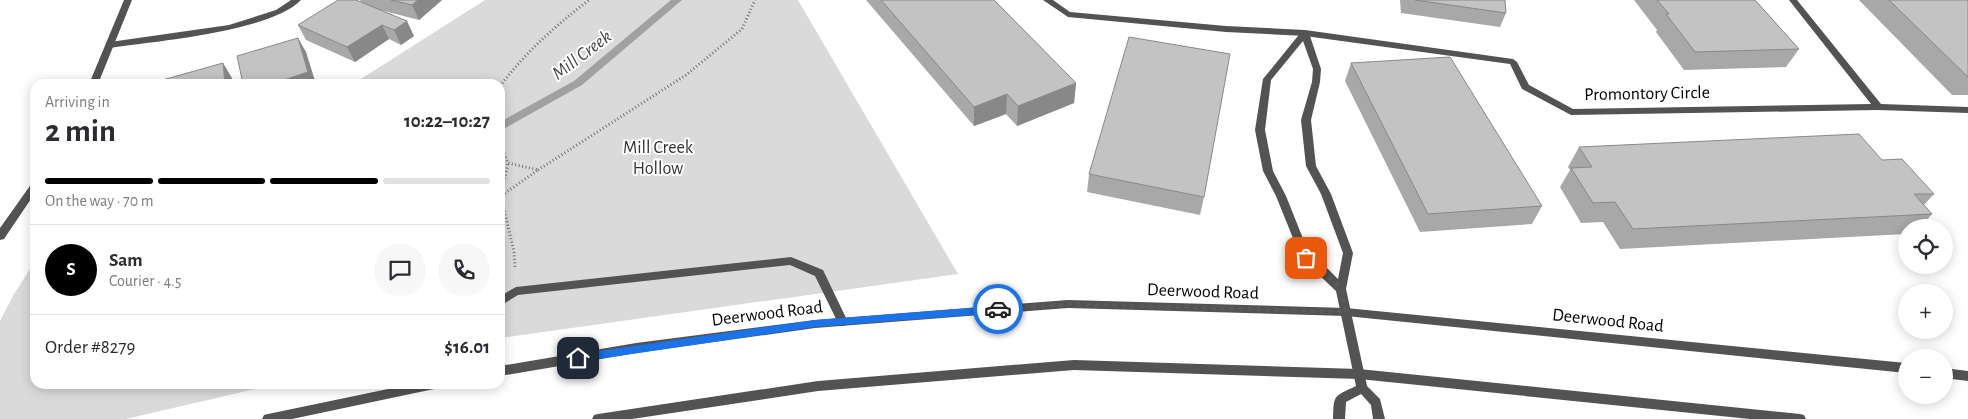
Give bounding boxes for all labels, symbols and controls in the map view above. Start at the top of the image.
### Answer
water label: Mill Creek [549,27,615,84]
street label: Promontory Circle [1584,84,1710,104]
text: Arriving in [45,94,110,110]
text: 10:22–10:27 [404,112,490,131]
text: 2 min [45,115,116,147]
park label: Mill Creek Hollow [623,139,694,178]
text: On the way · 70 m [45,193,154,209]
map controls [1898,219,1953,404]
button: locate [1898,219,1953,274]
pin [1285,237,1327,279]
button: chat [374,244,426,296]
button: phone [438,244,490,296]
icon: bag [1292,244,1320,272]
text: Sam [109,251,143,270]
text: S [66,260,76,279]
text: Courier · 4.5 [109,273,181,289]
street label: Deerwood Road [1147,281,1259,303]
courier [973,284,1023,334]
button: + [1898,284,1953,339]
icon: car [984,295,1012,323]
street label: Deerwood Road [710,298,824,330]
street label: Deerwood Road [1551,306,1664,336]
pin [557,337,599,379]
text: Order #8279 [45,338,135,357]
text: $16.01 [444,338,490,357]
icon: home [564,344,592,372]
button: − [1898,349,1953,404]

